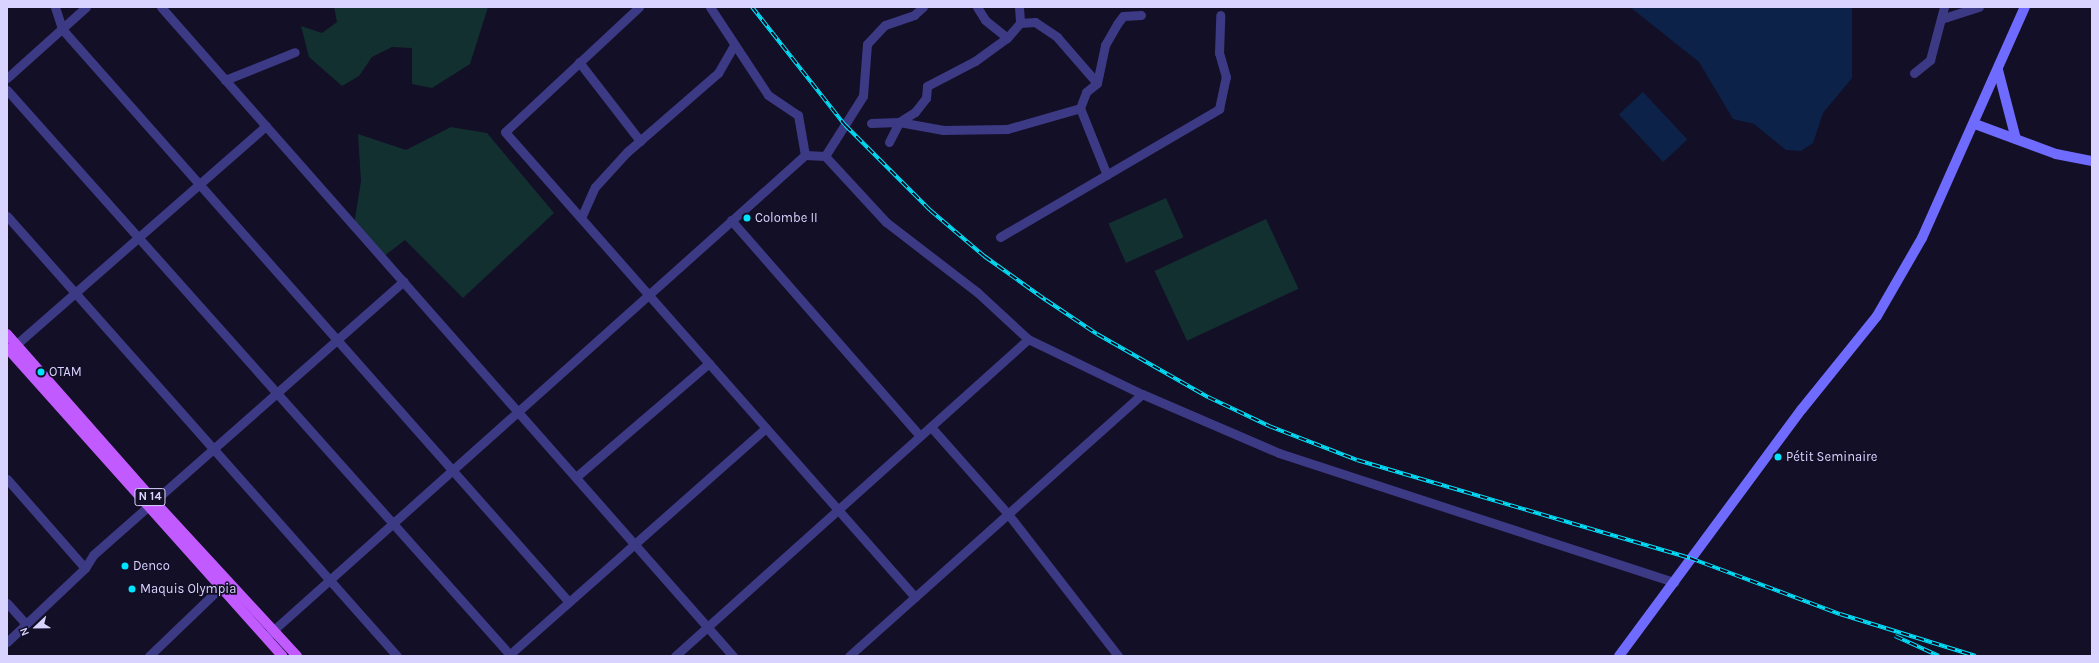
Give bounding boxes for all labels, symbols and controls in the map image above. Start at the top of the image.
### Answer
place label: Colombe II [755,210,818,226]
marker: Colombe II [742,213,752,223]
place label: OTAM [49,364,82,380]
marker: OTAM [36,367,46,377]
place label: Pétit Seminaire [1786,449,1877,465]
marker: Pétit Seminaire [1773,452,1783,462]
road number: N 14 [134,487,166,507]
place label: Denco [133,558,170,574]
marker: Denco [120,561,130,571]
place label: Maquis Olympia [140,581,236,597]
marker: Maquis Olympia [127,584,137,594]
north arrow [16,607,56,647]
text: N [17,626,32,638]

